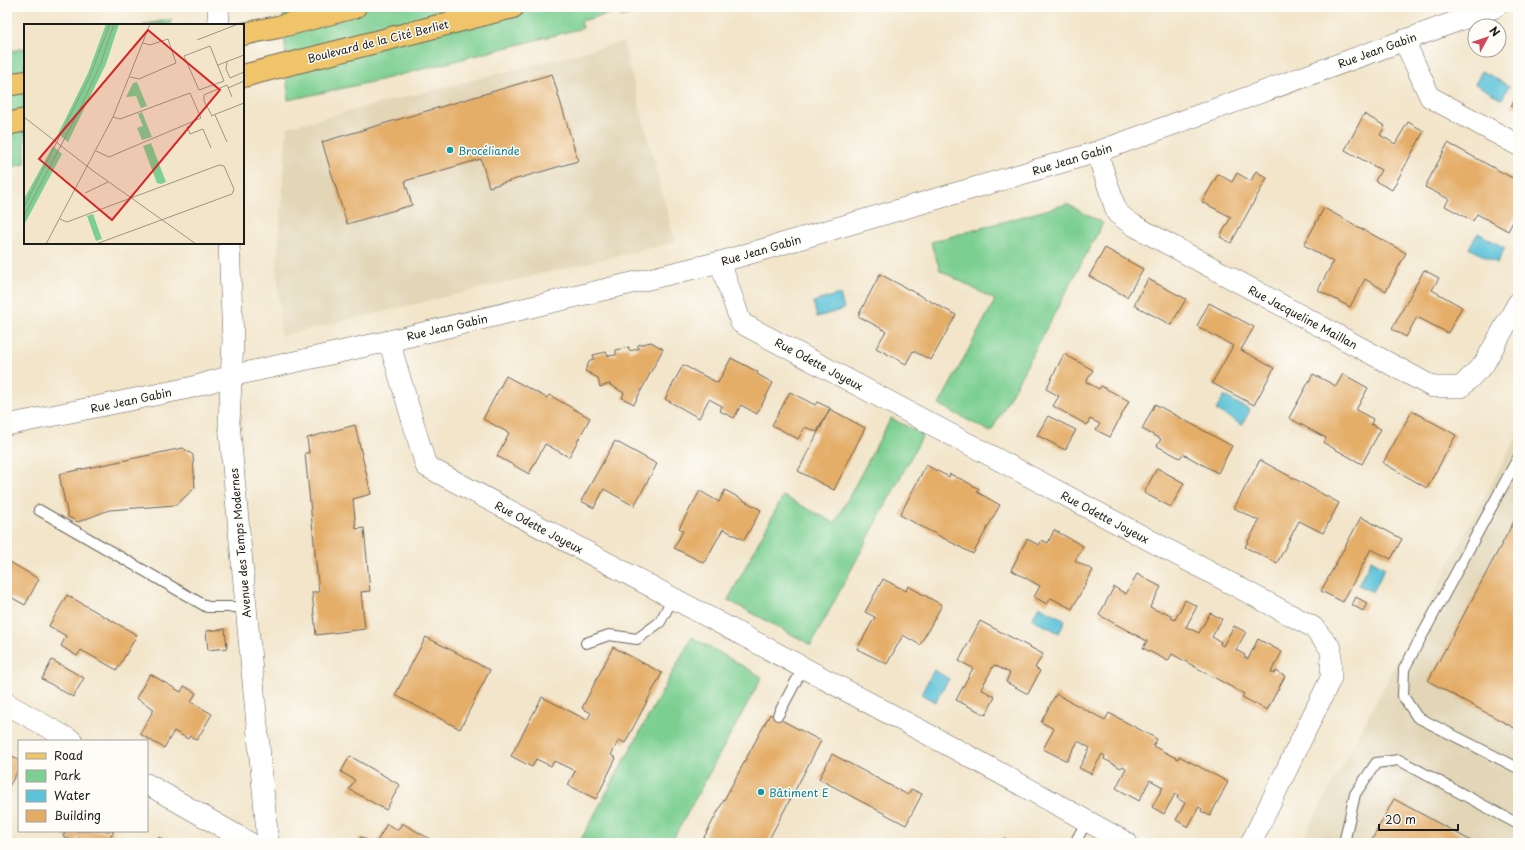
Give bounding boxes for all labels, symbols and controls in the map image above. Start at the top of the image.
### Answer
street label: Boulevard de la Cité Berliet [306,15,451,67]
north arrow [1467,18,1507,58]
text: N [1486,22,1505,40]
inset map [24,24,244,244]
street label: Rue Jean Gabin [1335,28,1419,72]
street label: Rue Jean Gabin [1030,139,1114,179]
place label: Brocéliande [458,142,520,159]
marker: Brocéliande [445,145,455,155]
street label: Rue Jean Gabin [719,230,803,270]
street label: Rue Jacqueline Maillan [1245,281,1361,353]
street label: Rue Jean Gabin [405,309,489,345]
street label: Rue Odette Joyeux [772,334,866,395]
street label: Rue Jean Gabin [89,383,173,417]
street label: Avenue des Temps Modernes [225,467,255,619]
street label: Rue Odette Joyeux [1058,487,1152,548]
street label: Rue Odette Joyeux [492,497,586,558]
legend [18,740,148,832]
text: Road [54,746,83,764]
text: Park [54,766,81,784]
place label: Bâtiment E [769,784,829,801]
text: Water [54,786,91,804]
marker: Bâtiment E [756,787,766,797]
text: Building [54,806,101,824]
scale bar [1379,806,1458,832]
text: 20 m [1385,810,1416,828]

